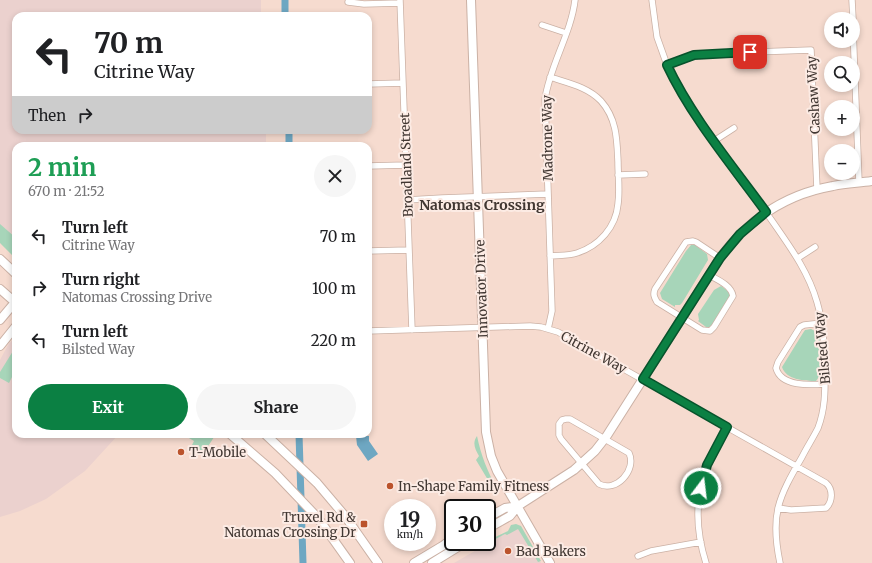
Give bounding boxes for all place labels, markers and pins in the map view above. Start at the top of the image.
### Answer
pin [733,35,767,69]
place label: T-Mobile [189,444,246,461]
marker: T-Mobile [176,447,186,457]
place label: In-Shape Family Fitness [398,478,549,495]
marker: In-Shape Family Fitness [385,481,395,491]
place label: Truxel Rd & Natomas Crossing Dr [224,509,356,541]
marker: Truxel Rd & Natomas Crossing Dr [359,519,369,529]
place label: Bad Bakers [516,543,586,560]
marker: Bad Bakers [503,546,513,556]

